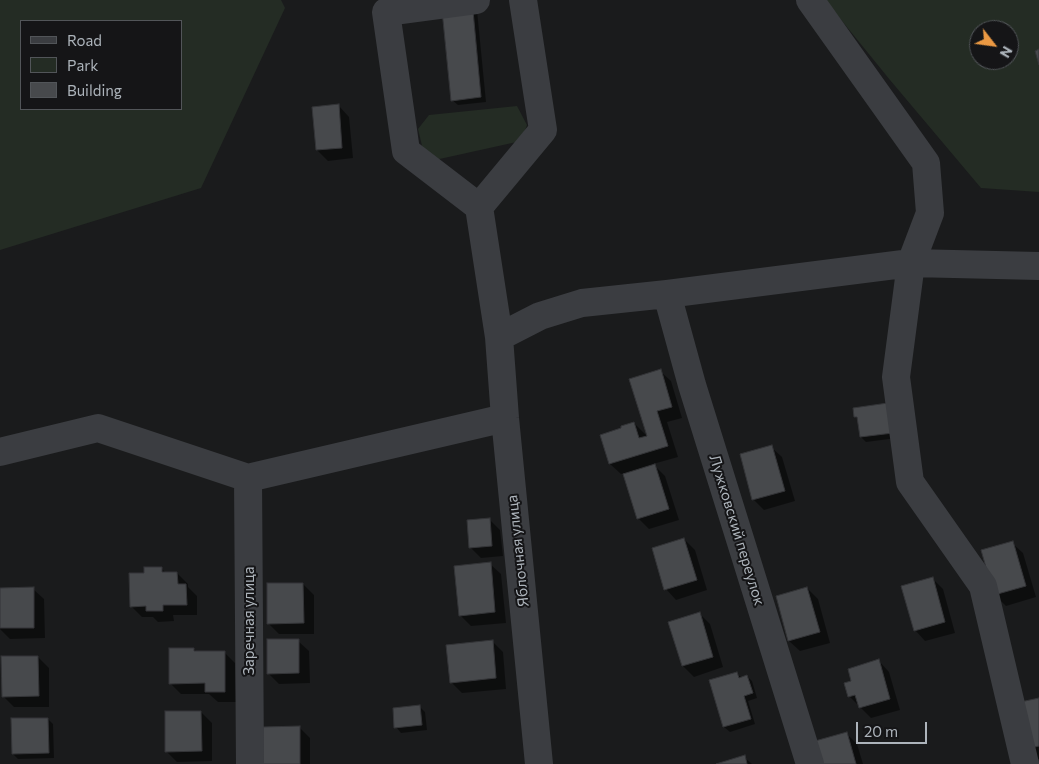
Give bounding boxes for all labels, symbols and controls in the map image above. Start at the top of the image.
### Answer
legend [20,20,182,110]
north arrow [969,20,1019,70]
text: Road [67,31,102,49]
text: N [997,43,1017,61]
text: Park [67,56,98,74]
text: Building [67,81,122,99]
street label: Лужковский переулок [705,452,769,608]
street label: Яблочная улица [503,494,533,608]
street label: Заречная улица [240,566,258,676]
scale bar [859,712,930,744]
text: 20 m [864,722,898,740]

